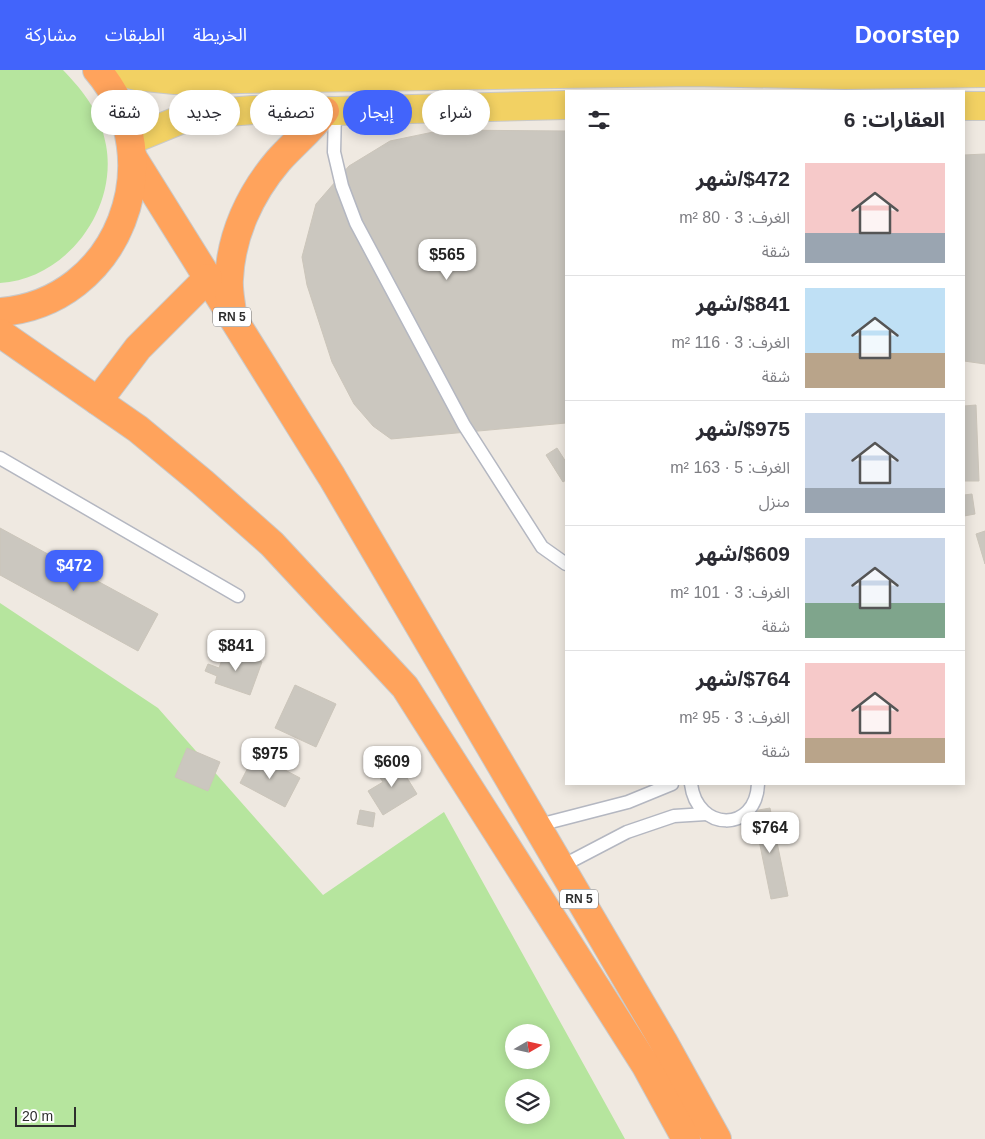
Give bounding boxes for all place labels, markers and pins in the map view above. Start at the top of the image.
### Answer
pin: $565 [417,238,477,281]
pin: $472 [44,550,104,592]
pin: $841 [206,630,266,672]
pin: $975 [240,738,300,780]
pin: $609 [362,746,422,788]
pin: $764 [740,812,800,854]

